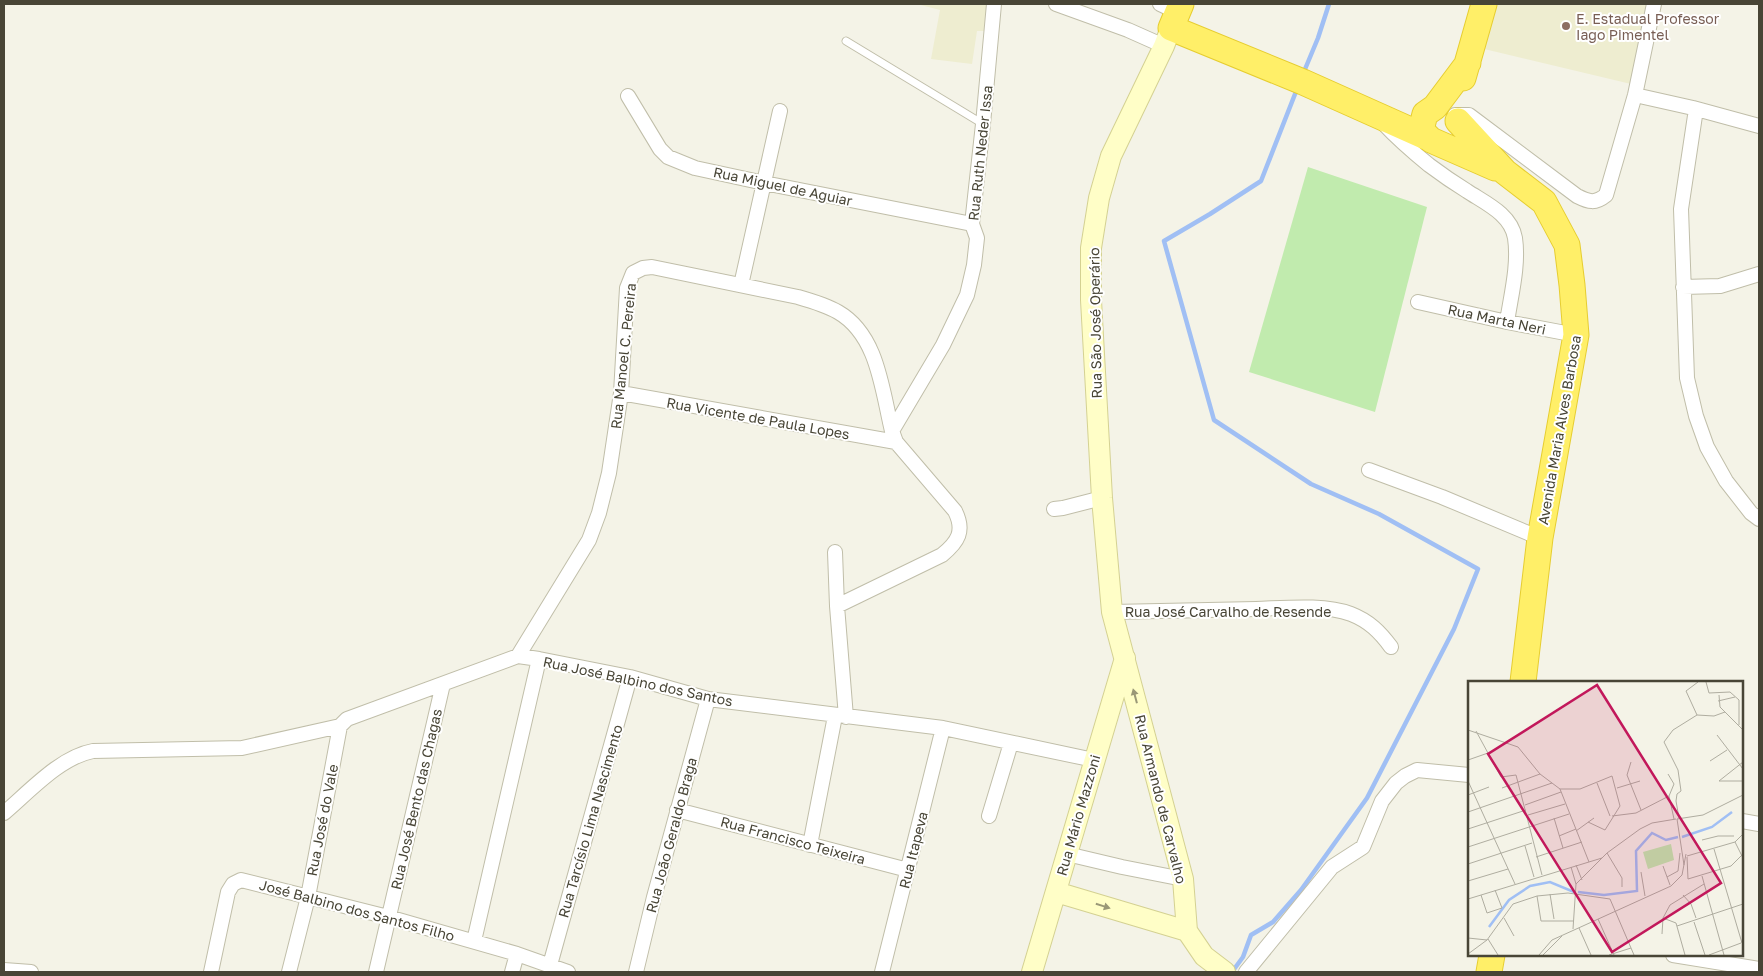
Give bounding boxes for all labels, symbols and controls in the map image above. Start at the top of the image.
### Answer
place label: E. Estadual Professor Iago Pimentel [1576,10,1720,43]
marker: E. Estadual Professor Iago Pimentel [1560,20,1572,32]
street label: Rua Ruth Neder Issa [964,84,996,222]
street label: Rua Miguel de Aguiar [712,163,855,209]
street label: Rua São José Operário [1085,247,1105,399]
street label: Rua Manoel C. Pereira [607,282,639,430]
street label: Rua Marta Neri [1446,300,1548,338]
street label: Avenida Maria Alves Barbosa [1534,334,1584,526]
street label: Rua Vicente de Paula Lopes [665,394,851,442]
street label: Rua José Carvalho de Resende [1125,603,1331,620]
street label: Rua José Balbino dos Santos [542,653,734,709]
inset map [1468,681,1743,956]
one-way arrow [1131,688,1139,703]
street label: Rua José Bento das Chagas [387,707,445,891]
street label: Rua Armando de Carvalho [1132,713,1190,885]
street label: Rua Tarcísio Lima Nascimento [554,722,626,920]
street label: Rua Mário Mazzoni [1053,752,1103,878]
street label: Rua João Geraldo Braga [642,755,700,915]
street label: Rua José do Vale [303,763,341,877]
street label: Rua Itapeva [895,810,931,890]
street label: Rua Francisco Teixeira [719,812,867,868]
street label: José Balbino dos Santos Filho [257,876,457,944]
one-way arrow [1095,902,1110,910]

